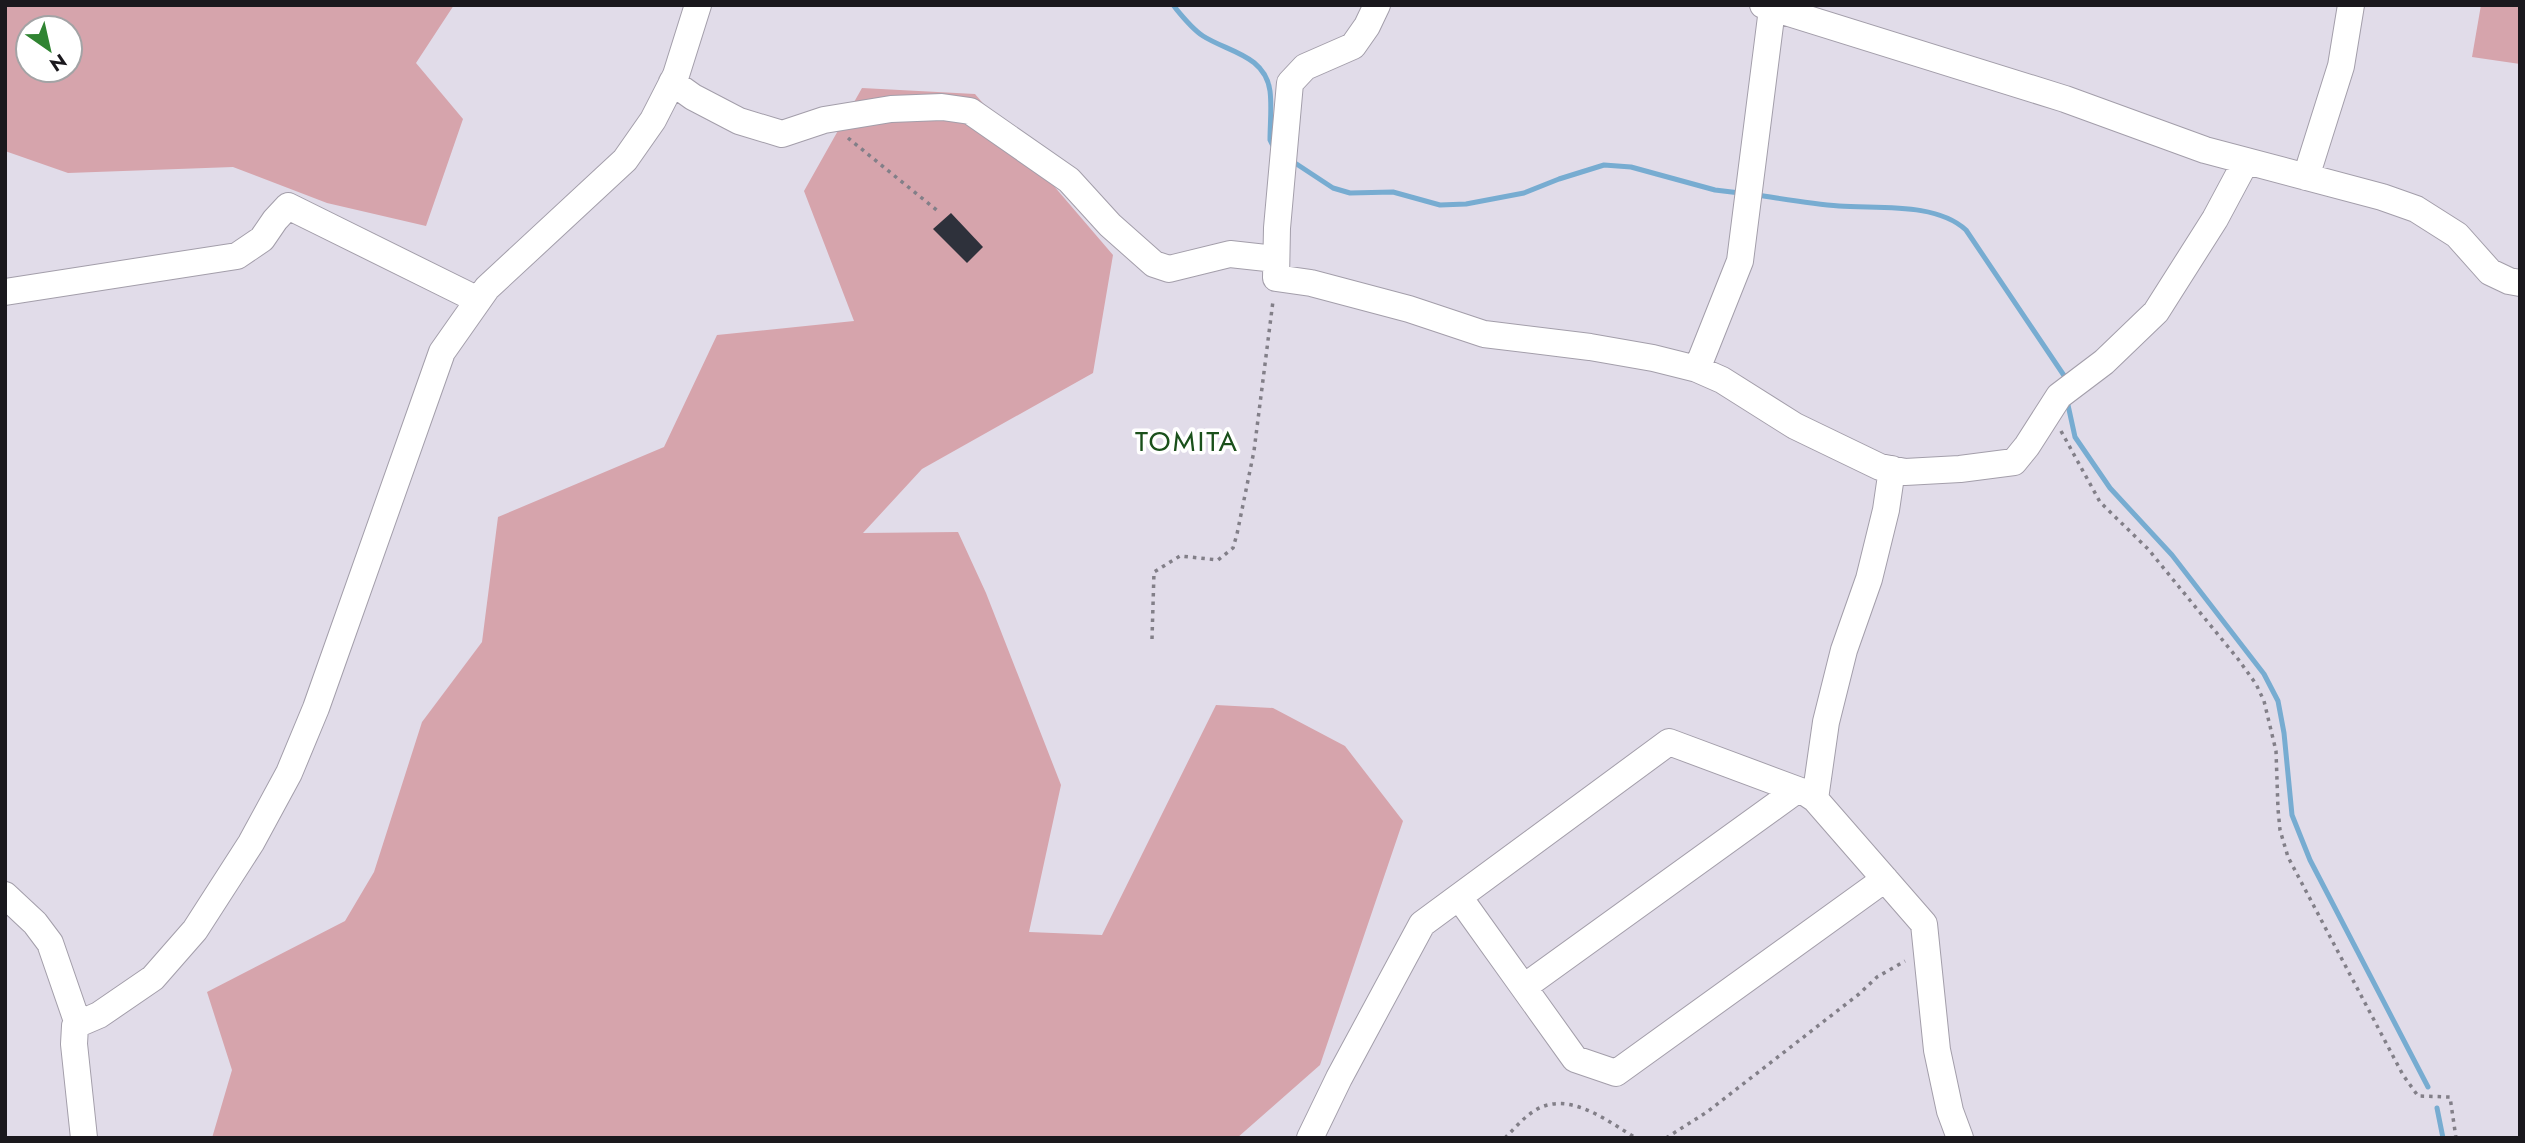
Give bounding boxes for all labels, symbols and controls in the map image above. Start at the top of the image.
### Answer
north arrow [14,14,84,84]
text: N [44,47,72,78]
district label: TOMITA [1135,421,1239,462]

